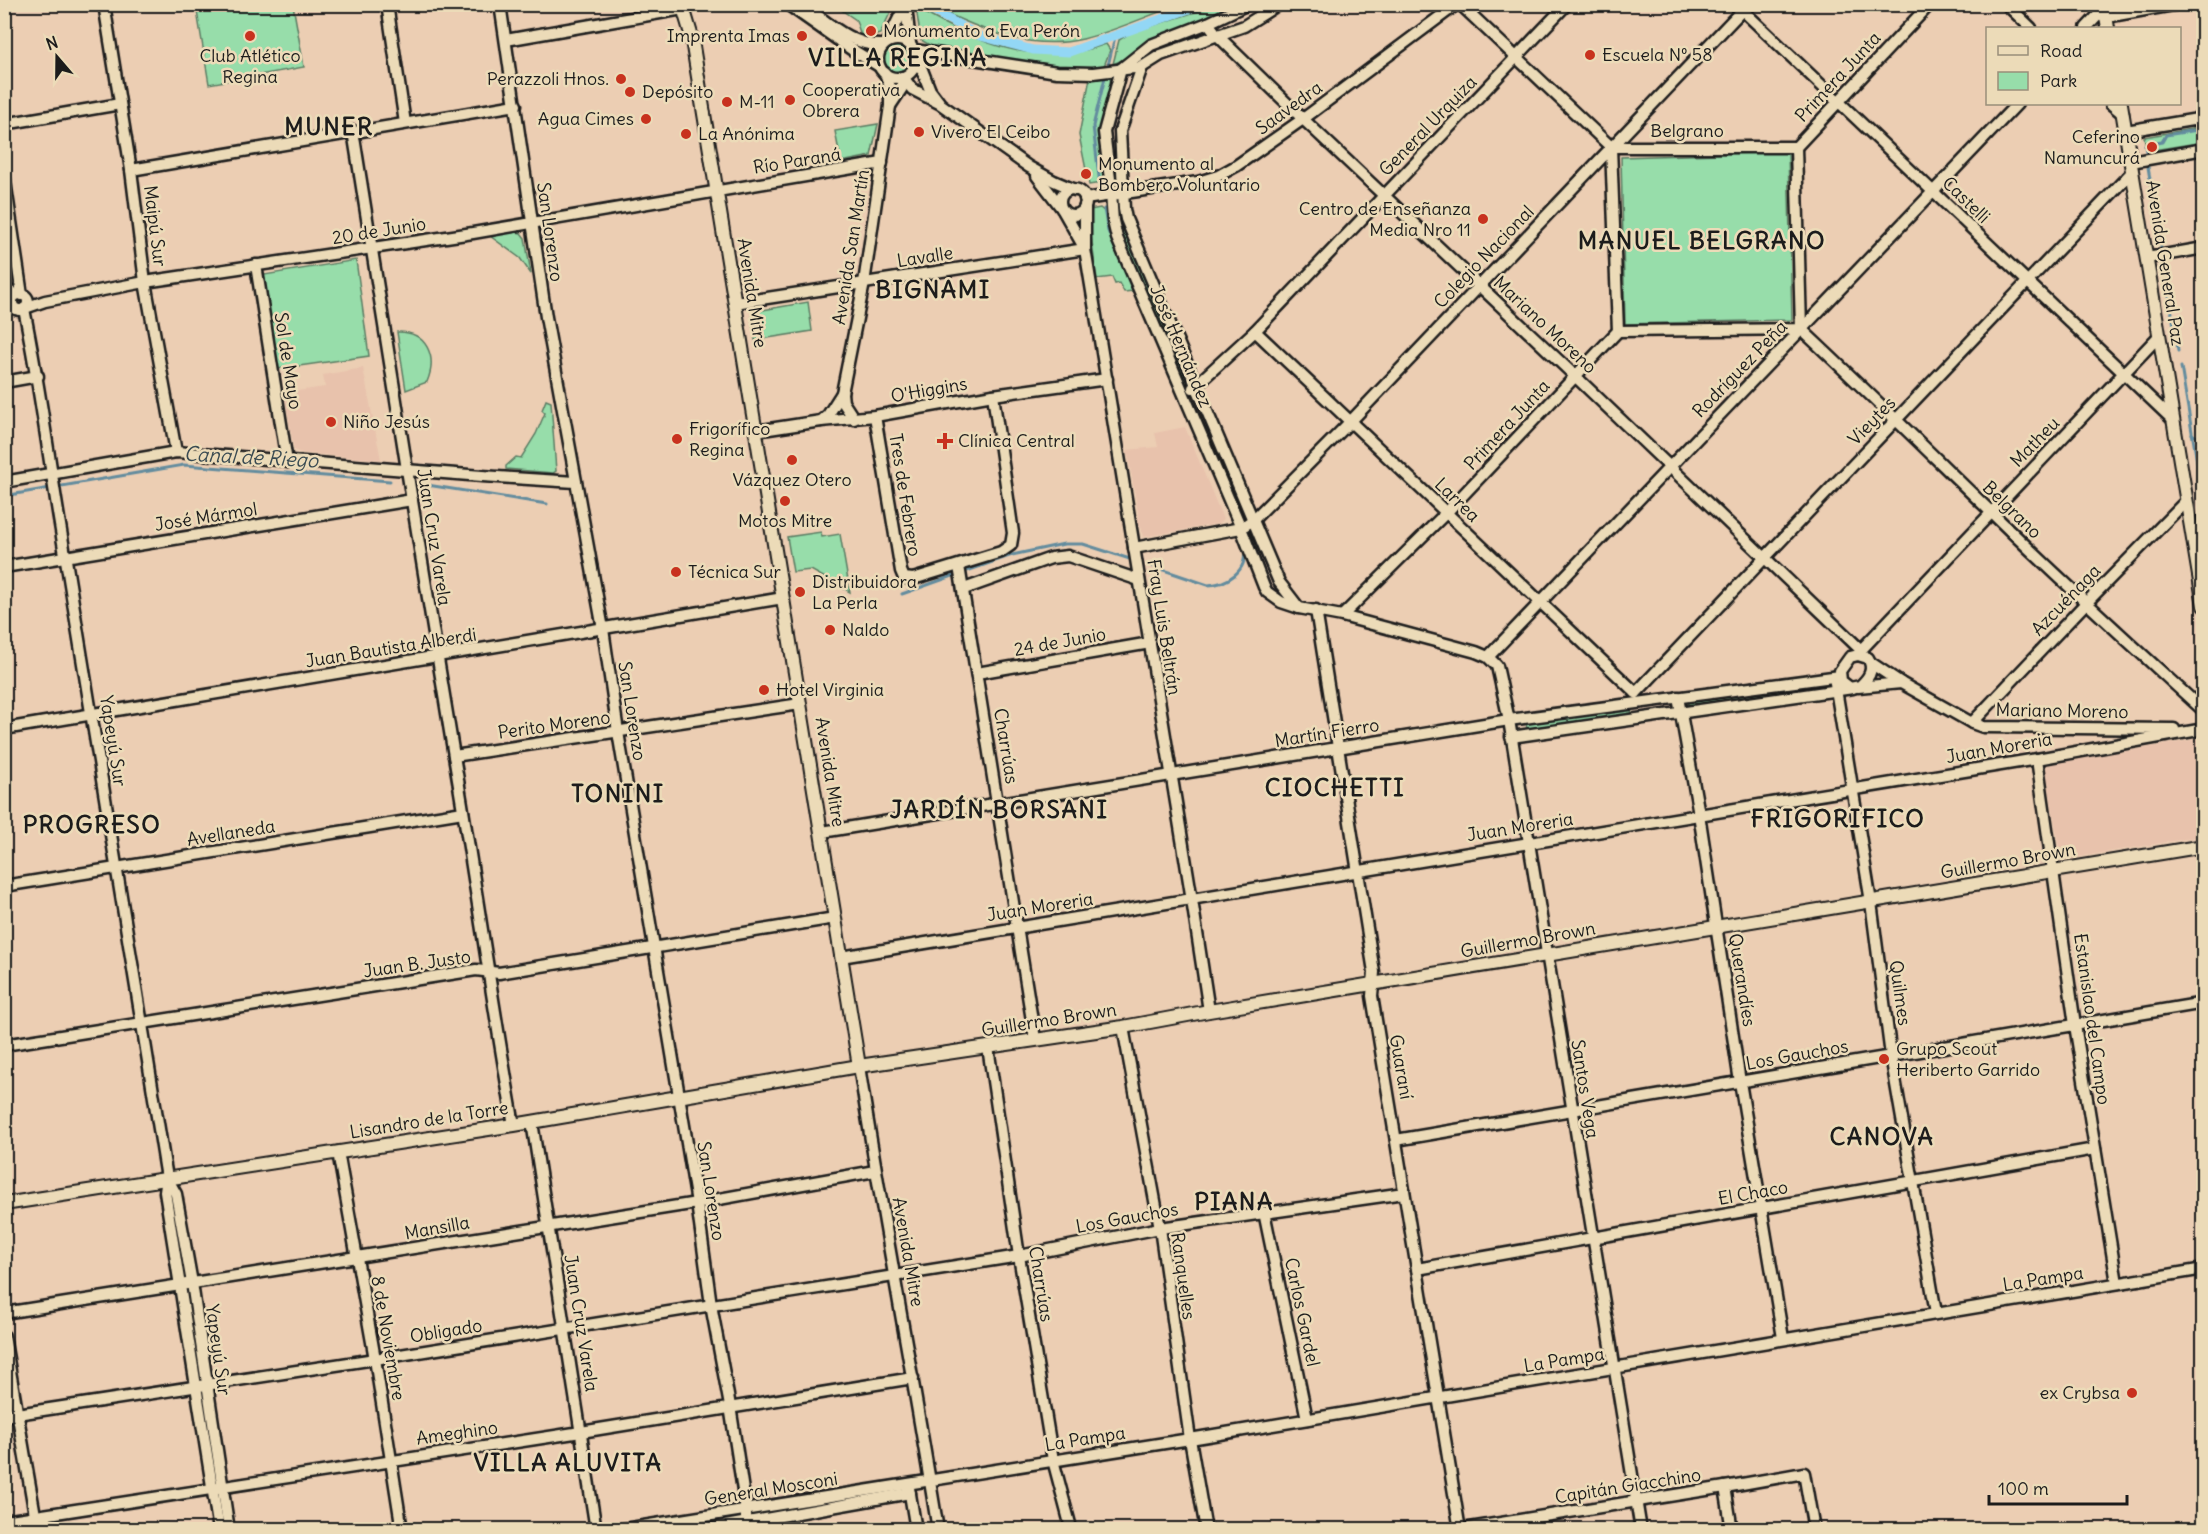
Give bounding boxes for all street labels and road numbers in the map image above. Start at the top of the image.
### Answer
street label: Primera Junta [1790,27,1885,127]
street label: General Urquiza [1374,71,1481,181]
street label: Saavedra [1251,76,1327,140]
street label: Belgrano [1650,119,1724,142]
street label: Río Paraná [751,142,843,179]
street label: Avenida San Martín [827,168,874,326]
street label: Castelli [1938,171,1995,228]
street label: Avenida General Paz [2141,178,2190,348]
street label: San Lorenzo [532,181,569,283]
street label: Maipú Sur [139,184,172,269]
street label: Colegio Nacional [1429,200,1539,313]
street label: 20 de Junio [330,212,427,249]
street label: Avenida Mitre [732,236,773,349]
street label: Lavalle [895,241,955,272]
street label: Mariano Moreno [1489,271,1602,378]
street label: José Hernández [1145,281,1218,411]
street label: Sol de Mayo [269,311,308,411]
street label: Rodríguez Peña [1687,315,1792,422]
street label: O'Higgins [889,371,969,408]
street label: Primera Junta [1459,375,1554,475]
street label: Vieytes [1843,391,1900,450]
street label: Matheu [2005,412,2064,472]
street label: Tres de Febrero [884,432,927,558]
street label: Juan Cruz Varela [412,467,457,607]
street label: Larrea [1430,473,1485,527]
street label: Belgrano [1978,476,2047,543]
street label: José Mármol [153,497,259,536]
street label: Fray Luis Beltrán [1142,557,1187,697]
street label: Azcuénaga [2026,559,2105,640]
street label: 24 de Junio [1012,622,1108,661]
street label: Juan Bautista Alberdi [304,623,478,672]
street label: San Lorenzo [613,660,652,762]
street label: Yapeyú Sur [95,694,132,789]
street label: Mariano Moreno [1995,698,2129,723]
street label: Perito Moreno [496,705,612,744]
street label: Charrúas [989,707,1024,785]
street label: Martín Fierro [1273,713,1381,752]
street label: Avenida Mitre [810,715,851,828]
street label: Juan Moreria [1944,727,2054,768]
street label: Juan Moreria [1465,807,1575,846]
street label: Avellaneda [185,814,277,851]
street label: Guillermo Brown [1939,837,2077,884]
street label: Juan Moreria [985,887,1095,926]
street label: Guillermo Brown [1459,916,1597,963]
street label: Querandíes [1724,932,1761,1028]
street label: Estanislao del Campo [2069,932,2116,1106]
street label: Juan B. Justo [362,945,472,982]
street label: Quilmes [1885,959,1916,1027]
street label: Guillermo Brown [980,997,1118,1042]
street label: Guaraní [1384,1033,1419,1101]
street label: Los Gauchos [1744,1034,1850,1075]
street label: Santos Vega [1566,1038,1605,1140]
street label: Lisandro de la Torre [348,1096,510,1143]
street label: San Lorenzo [692,1140,731,1242]
street label: El Chaco [1716,1175,1790,1210]
street label: Avenida Mitre [888,1195,929,1308]
street label: Los Gauchos [1074,1197,1180,1238]
street label: Mansilla [403,1210,471,1245]
street label: Ranquelles [1166,1231,1201,1321]
street label: Charrúas [1024,1245,1059,1323]
street label: Juan Cruz Varela [559,1253,604,1393]
street label: Carlos Gardel [1280,1255,1325,1368]
street label: La Pampa [2001,1261,2085,1296]
street label: 8 de Noviembre [366,1274,411,1402]
street label: Yapeyú Sur [201,1303,236,1398]
street label: Obligado [408,1313,484,1348]
street label: La Pampa [1522,1342,1606,1377]
street label: Ameghino [415,1415,499,1450]
street label: La Pampa [1043,1421,1127,1456]
street label: Capitán Giacchino [1553,1463,1703,1508]
street label: General Mosconi [703,1467,839,1510]

